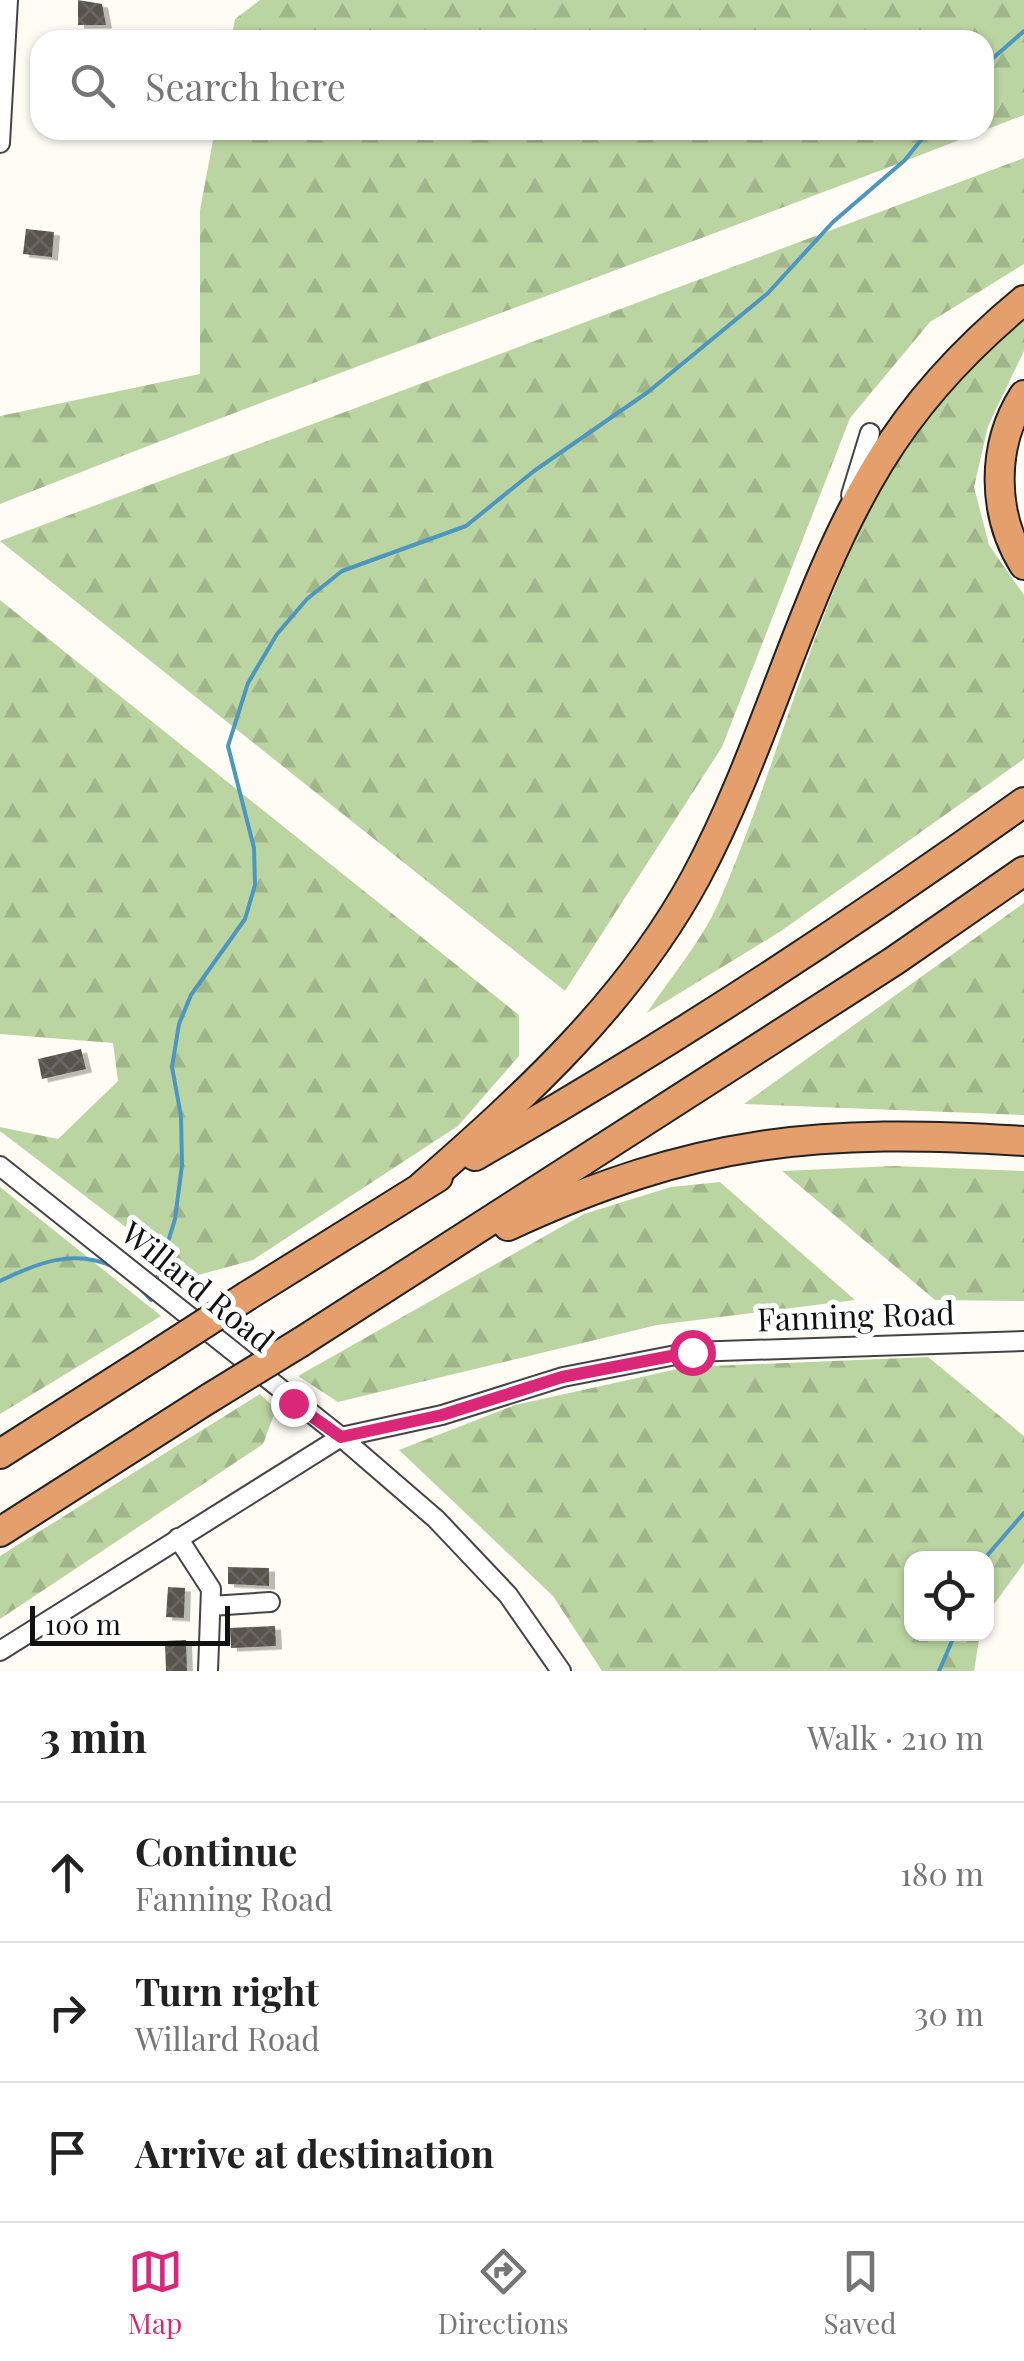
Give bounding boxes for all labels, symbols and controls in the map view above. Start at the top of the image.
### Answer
search box [30,30,994,140]
icon: search [65,58,120,113]
text: Search here [145,60,346,111]
street label: Willard Road [112,1210,284,1360]
street label: Fanning Road [756,1290,955,1339]
route start [670,1330,716,1376]
route end [271,1381,317,1427]
map controls [904,1551,994,1641]
button: locate [904,1551,994,1641]
scale bar [30,1601,230,1646]
text: 100 m [45,1605,121,1642]
text: 3 min [40,1708,147,1764]
text: Walk · 210 m [807,1715,984,1758]
text: Continue [135,1825,297,1876]
icon: ahead [40,1845,95,1900]
text: 180 m [900,1851,984,1894]
text: Fanning Road [135,1876,333,1919]
text: Turn right [135,1965,319,2016]
icon: right [40,1985,95,2040]
text: 30 m [914,1991,984,2034]
text: Willard Road [135,2016,320,2059]
icon: arrive [40,2125,95,2180]
text: Arrive at destination [135,2127,494,2178]
tab: Map [128,2244,183,2341]
tab: Directions [438,2244,568,2341]
tab: Saved [824,2244,896,2341]

